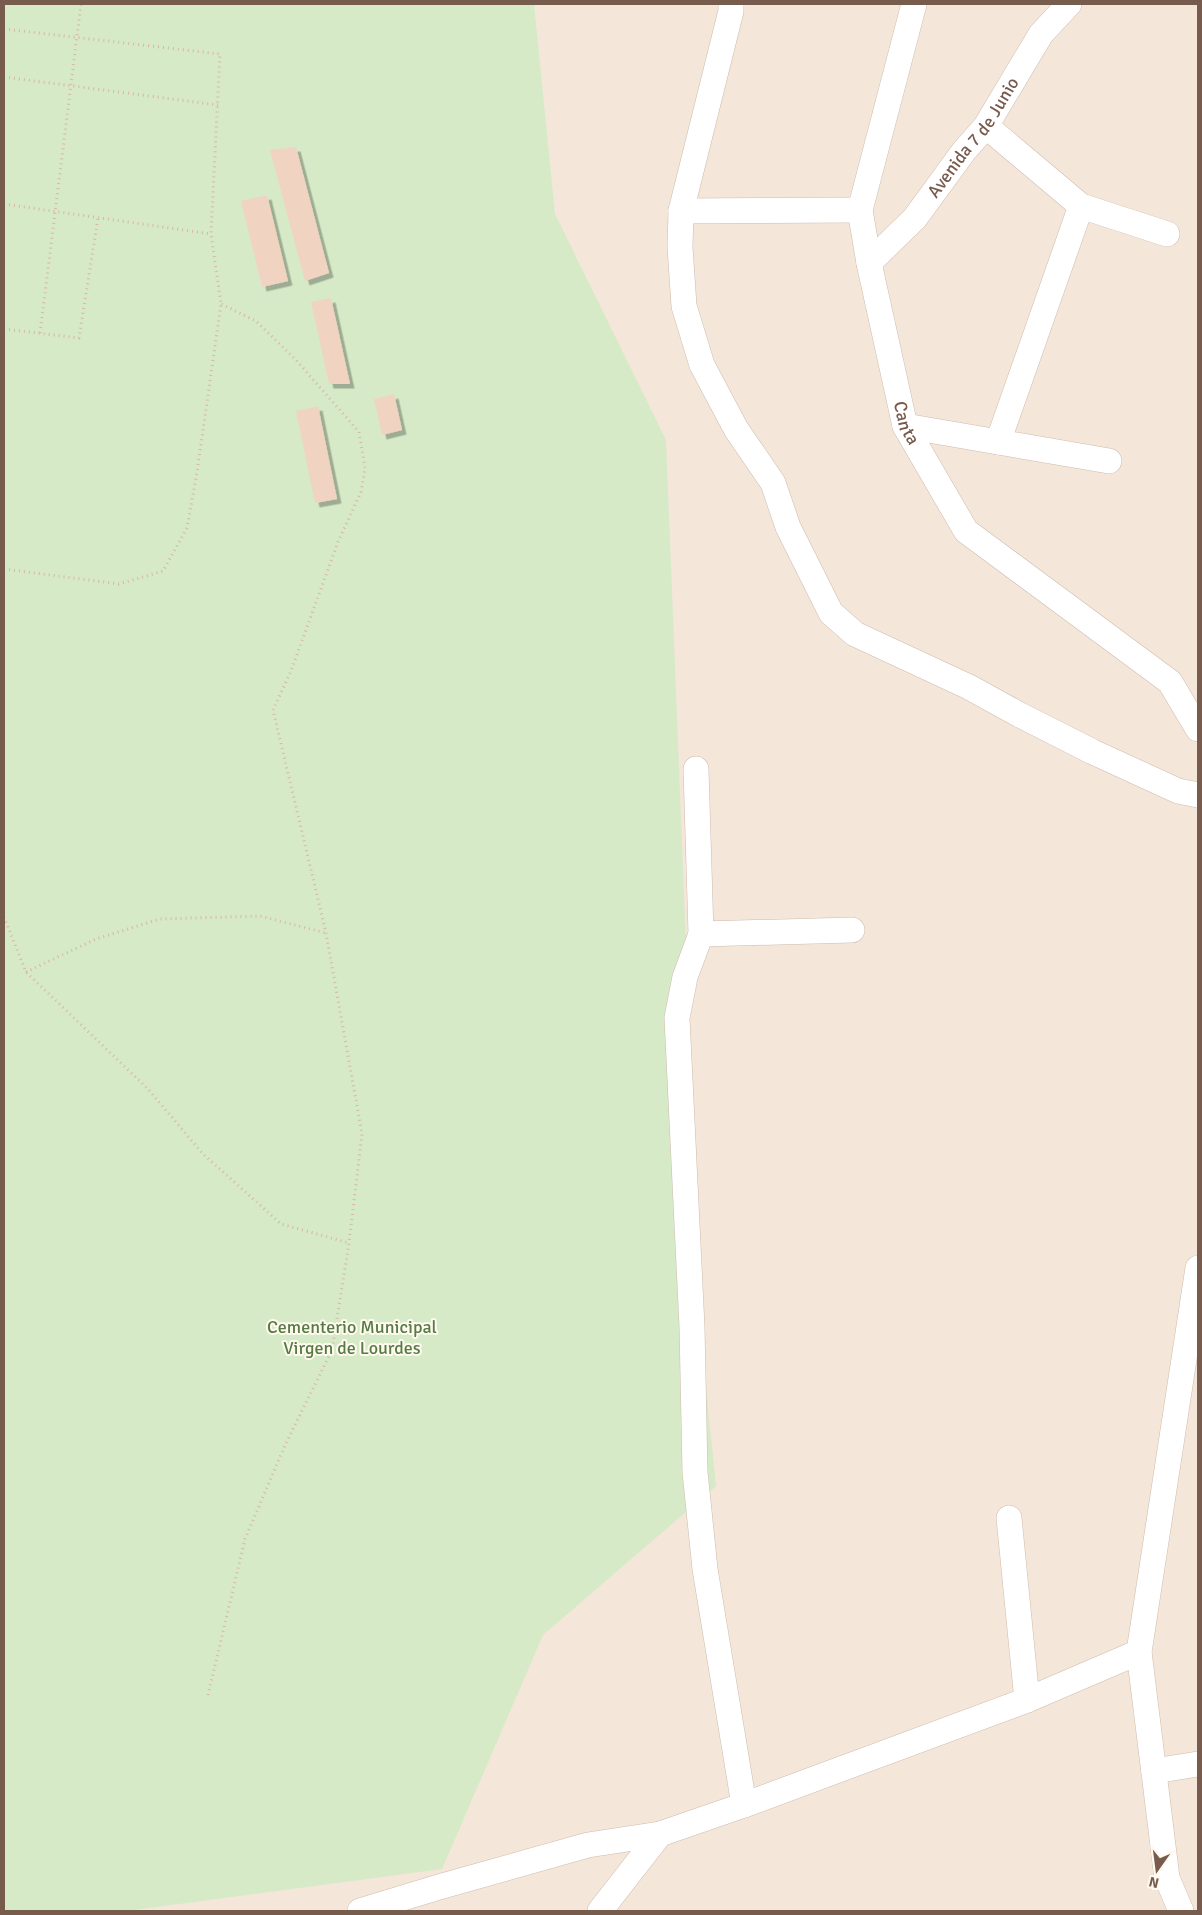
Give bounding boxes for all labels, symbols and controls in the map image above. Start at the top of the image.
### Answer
street label: Avenida 7 de Junio [923,73,1024,202]
street label: Canta [889,399,925,449]
park label: Cementerio Municipal Virgen de Lourdes [267,1316,437,1359]
north arrow [1132,1845,1182,1895]
text: N [1147,1873,1161,1892]

